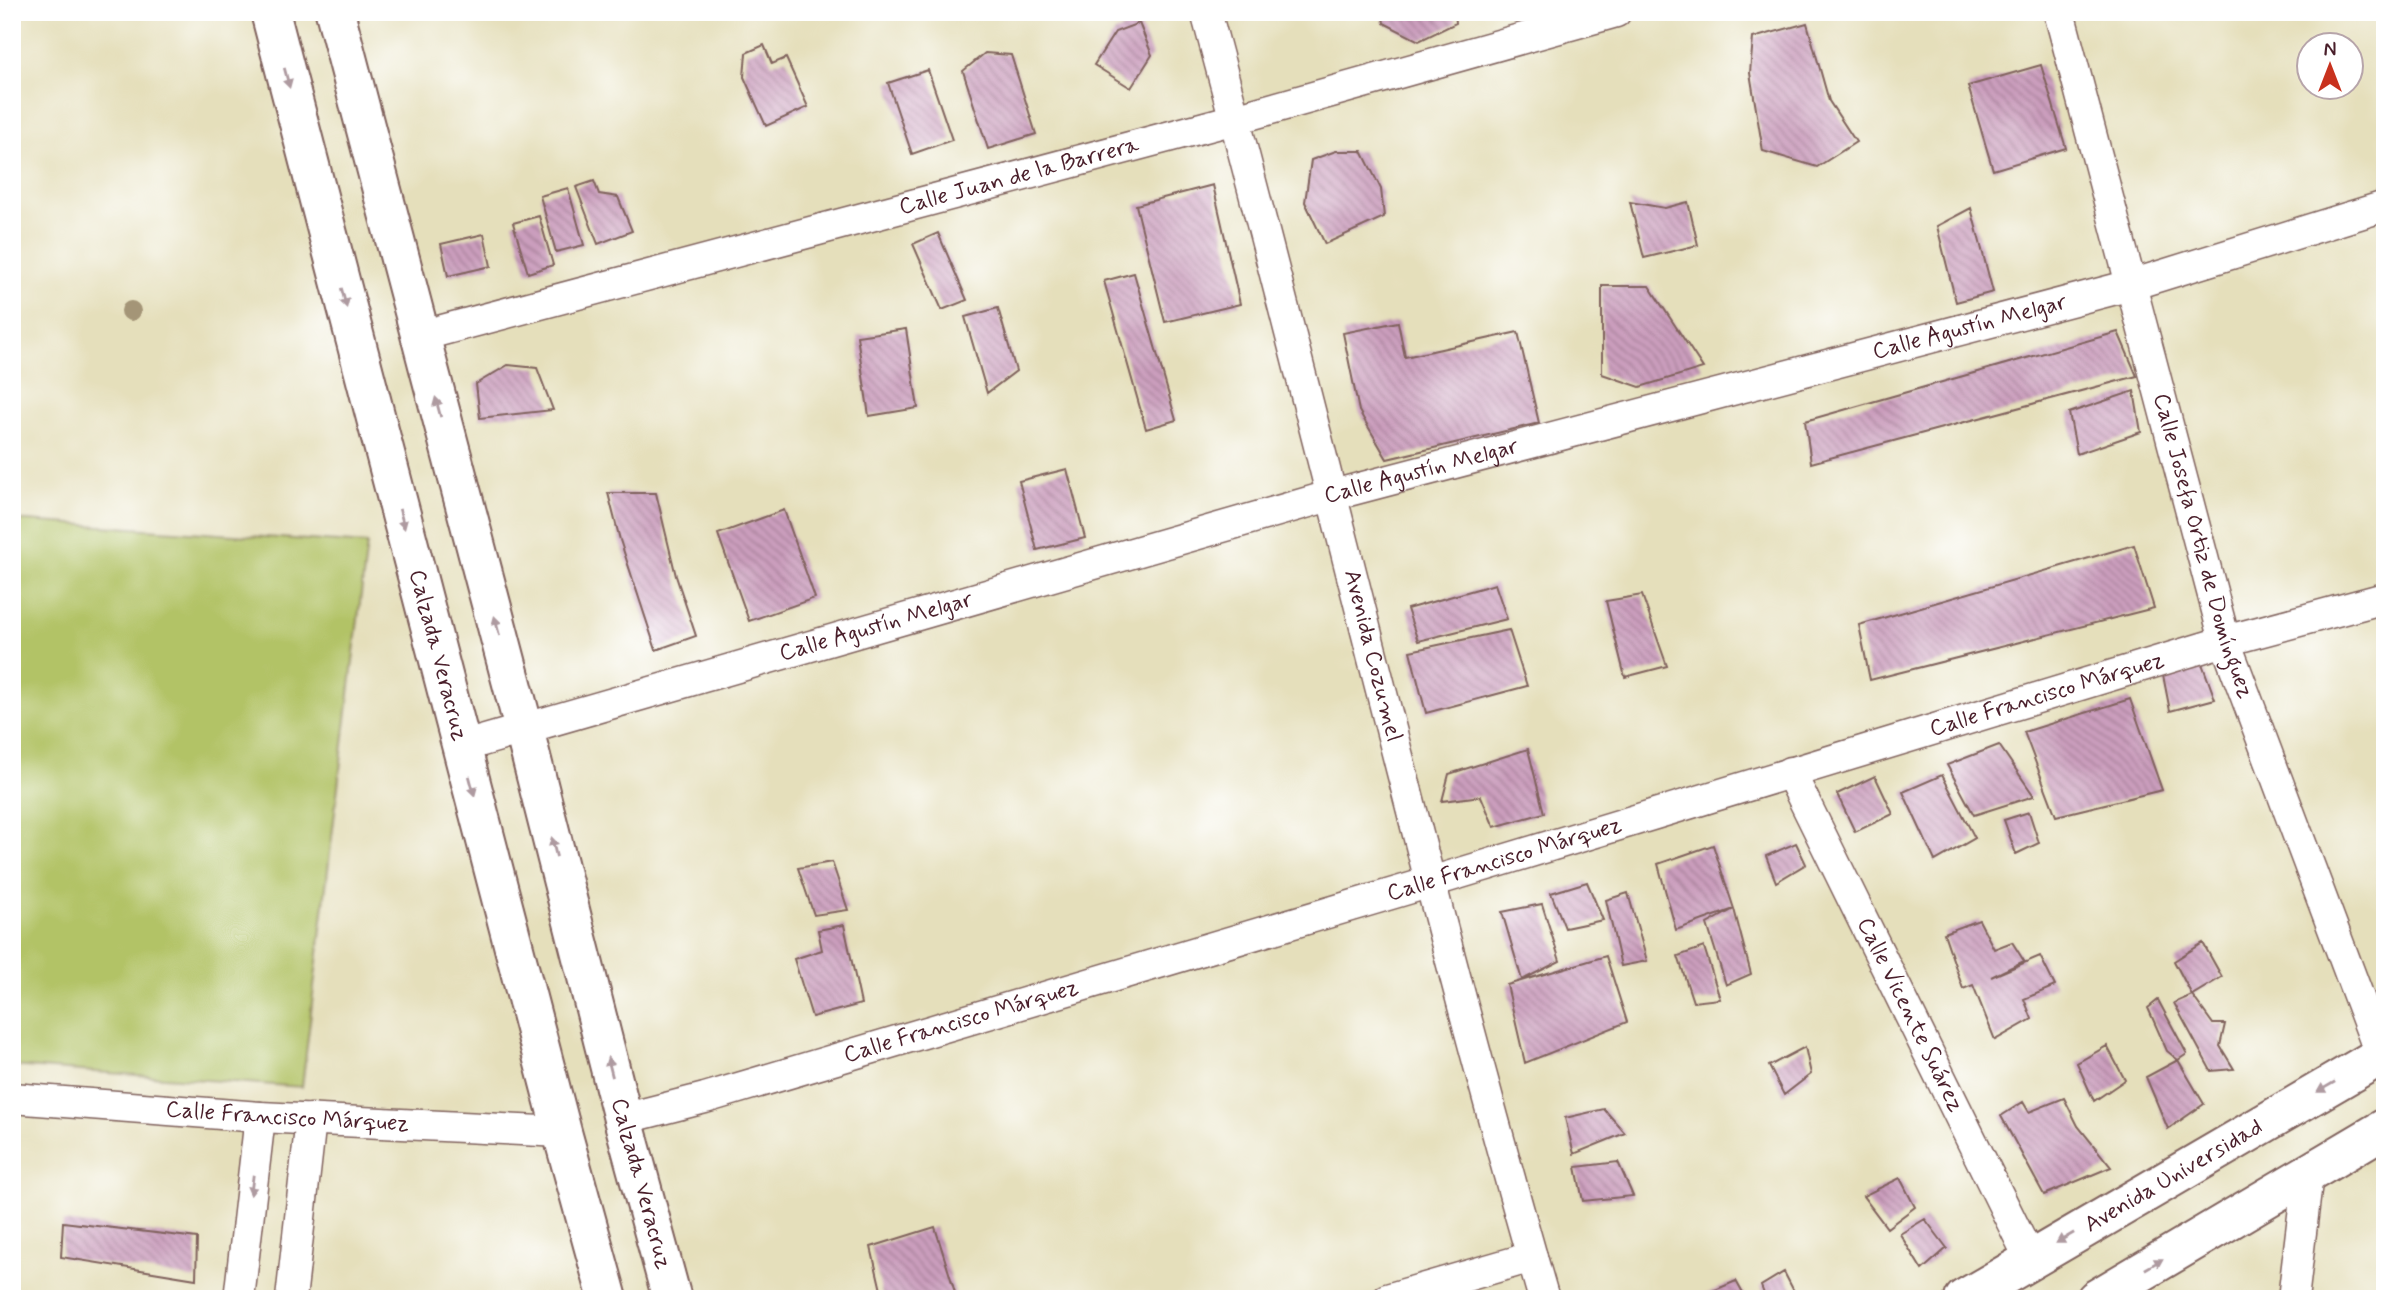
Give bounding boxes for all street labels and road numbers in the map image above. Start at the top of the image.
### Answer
street label: Calle Juan de la Barrera [896,130,1142,223]
street label: Calle Agustín Melgar [1869,287,2070,367]
street label: Calle Josefa Ortiz de Domínguez [2145,390,2260,703]
street label: Calle Agustín Melgar [1321,432,1522,512]
street label: Calzada Veracruz [401,567,474,744]
street label: Avenida Cozumel [1336,567,1409,745]
street label: Calle Agustín Melgar [776,585,976,669]
street label: Calle Francisco Márquez [1926,645,2168,745]
street label: Calle Francisco Márquez [1384,810,1626,909]
street label: Calle Vicente Suárez [1849,913,1970,1117]
street label: Calle Francisco Márquez [840,973,1082,1071]
street label: Calle Francisco Márquez [165,1095,410,1139]
street label: Calzada Veracruz [603,1095,678,1273]
street label: Avenida Universidad [2079,1113,2268,1240]

